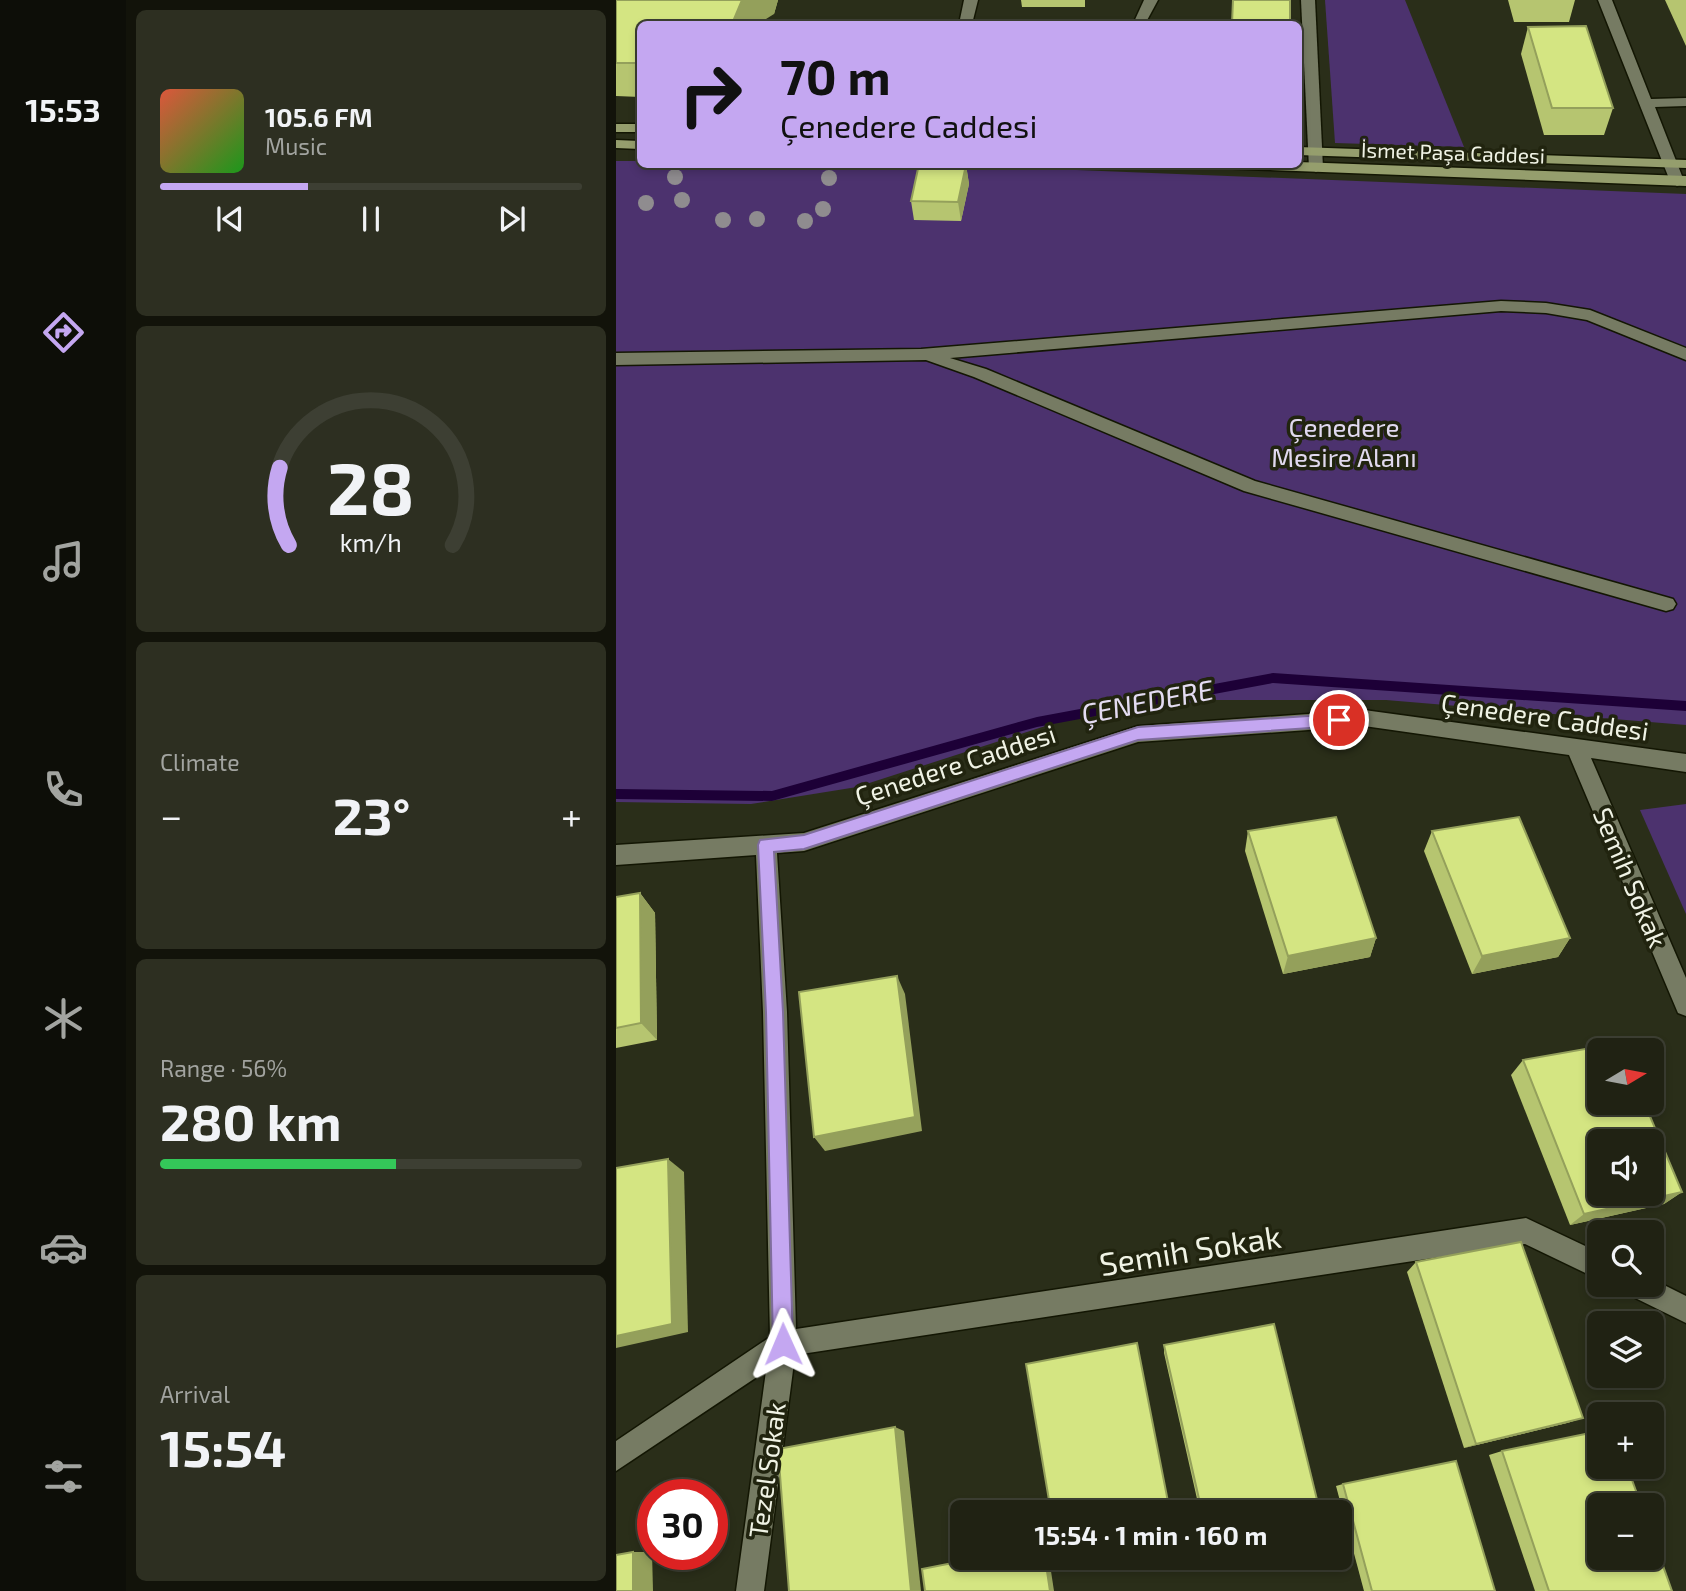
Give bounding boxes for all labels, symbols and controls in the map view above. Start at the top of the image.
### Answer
text: 70 m [780,46,891,105]
icon: right [665,49,756,140]
text: 15:53 [25,90,101,128]
text: 105.6 FM [265,101,373,132]
text: Çenedere Caddesi [780,106,1037,144]
text: Music [265,132,327,160]
street label: İsmet Paşa Caddesi [1361,136,1545,170]
icon: previous [211,200,249,238]
icon: pause [352,200,390,238]
icon: next [493,200,531,238]
icon: directions [39,308,88,357]
park label: Çenedere Mesire Alanı [1271,411,1417,472]
text: 28 [327,443,415,531]
text: km/h [340,527,402,557]
icon: music [39,537,88,586]
water label: ÇENEDERE [1078,671,1217,731]
street label: Çenedere Caddesi [1439,686,1651,748]
pin [1309,690,1369,750]
icon: arrive [1320,701,1358,739]
street label: Çenedere Caddesi [851,717,1060,813]
text: Climate [160,748,240,776]
icon: phone [39,765,88,814]
text: 23° [333,783,410,845]
text: − [160,792,182,838]
text: + [561,792,582,838]
street label: Semih Sokak [1588,802,1674,952]
icon: climate [39,994,88,1043]
north arrow [1587,1038,1664,1115]
map controls [1587,1038,1664,1570]
text: Range · 56% [160,1054,287,1082]
text: 280 km [160,1089,342,1151]
button: sound [1587,1129,1664,1206]
street label: Semih Sokak [1097,1216,1283,1282]
button: search [1587,1220,1664,1297]
icon: car [39,1223,88,1272]
position arrow [746,1307,820,1381]
button: layers [1587,1311,1664,1388]
text: Arrival [160,1380,230,1408]
street label: Tezel Sokak [741,1400,791,1540]
button: + [1587,1402,1664,1479]
text: 15:54 [160,1415,286,1477]
icon: filters [39,1452,88,1501]
speed limit sign: 30 [637,1479,728,1570]
button: − [1587,1493,1664,1570]
text: 15:54 · 1 min · 160 m [1035,1519,1267,1550]

